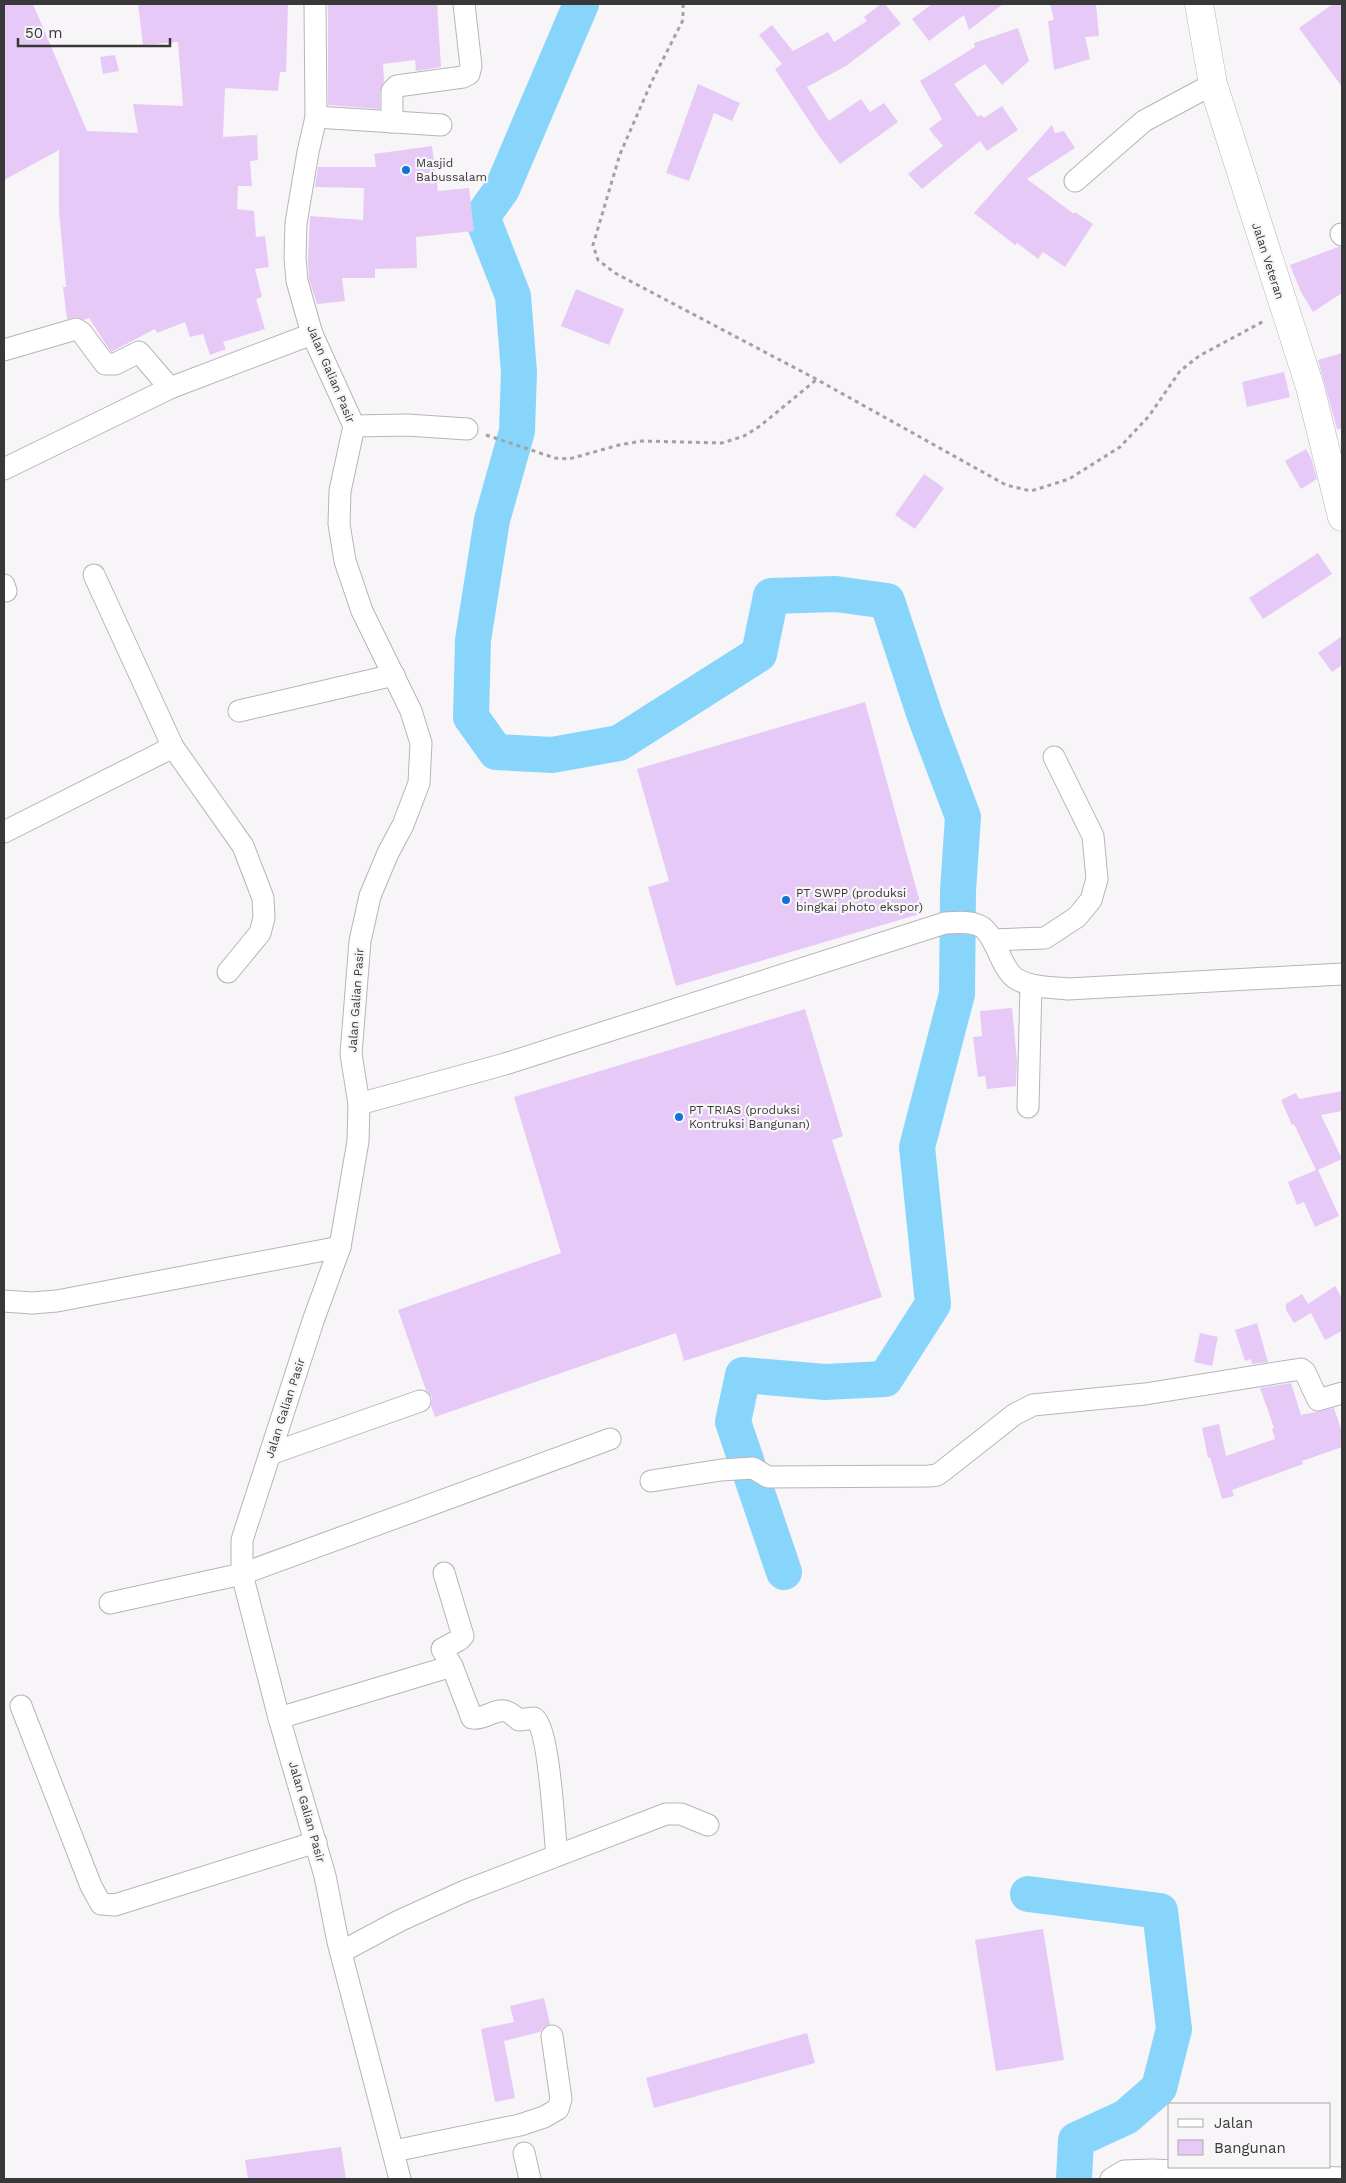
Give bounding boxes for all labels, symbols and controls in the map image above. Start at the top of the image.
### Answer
scale bar [18,15,170,47]
text: 50 m [25,24,62,42]
place label: Masjid Babussalam [416,156,487,184]
marker: Masjid Babussalam [400,164,412,176]
street label: Jalan Veteran [1249,221,1287,301]
street label: Jalan Galian Pasir [304,323,358,425]
place label: PT SWPP (produksi bingkai photo ekspor) [796,886,923,914]
marker: PT SWPP (produksi bingkai photo ekspor) [780,894,792,906]
street label: Jalan Galian Pasir [345,947,367,1053]
place label: PT TRIAS (produksi Kontruksi Bangunan) [689,1103,810,1131]
marker: PT TRIAS (produksi Kontruksi Bangunan) [673,1111,685,1123]
street label: Jalan Galian Pasir [262,1356,308,1460]
street label: Jalan Galian Pasir [286,1760,328,1864]
legend [1168,2103,1331,2168]
text: Jalan [1214,2114,1253,2132]
text: Bangunan [1214,2139,1286,2157]

